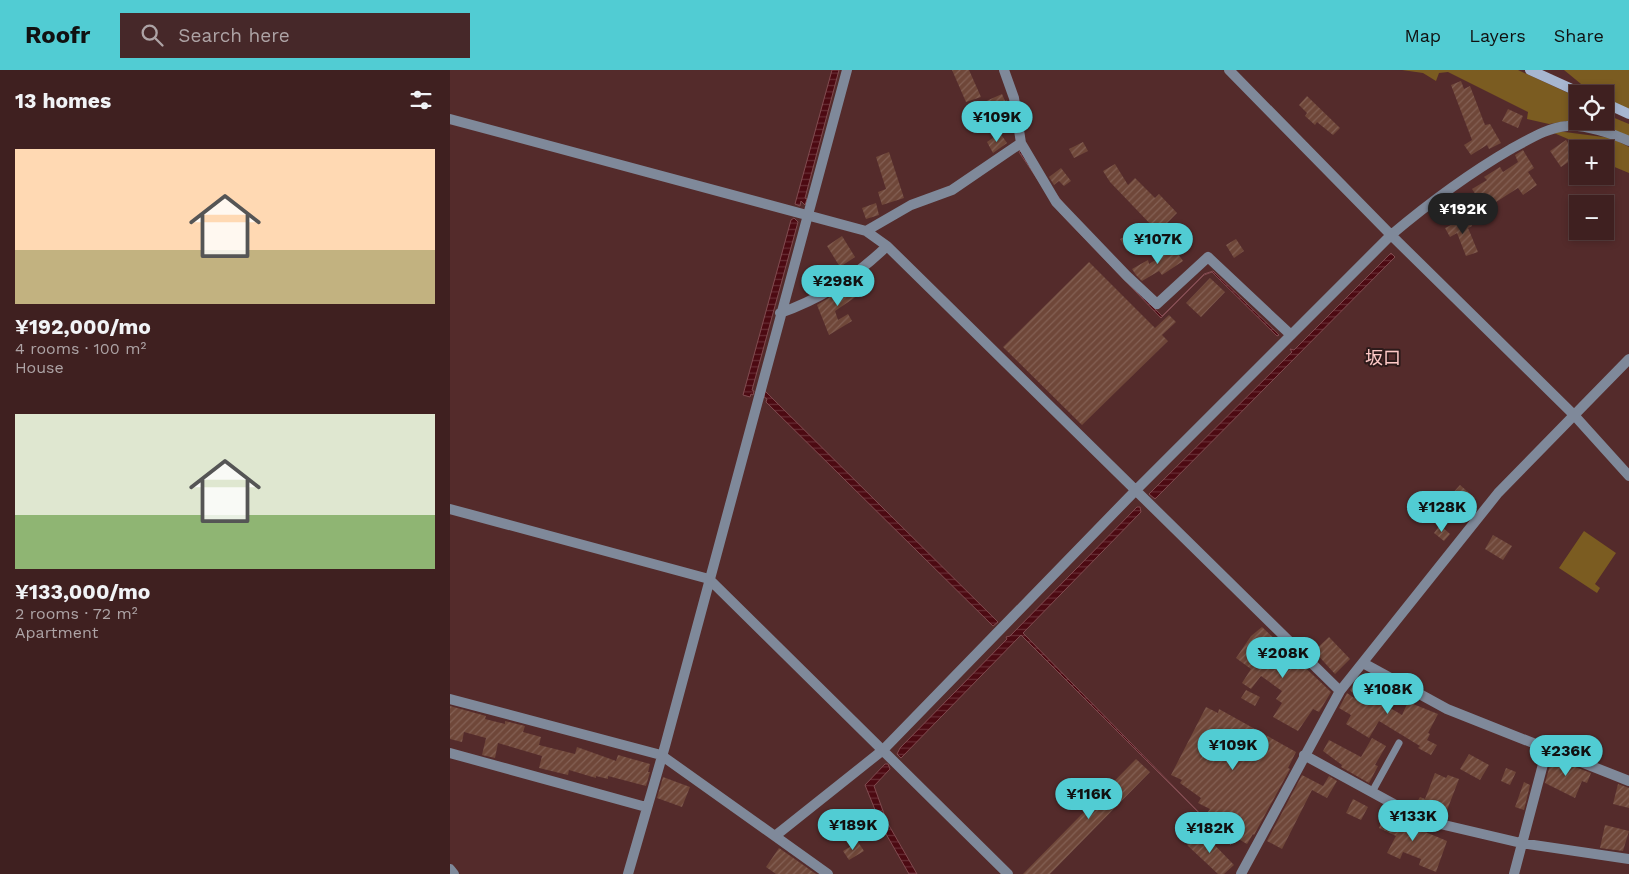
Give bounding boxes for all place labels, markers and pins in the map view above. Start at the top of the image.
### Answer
pin: ¥109K [962,100,1032,143]
pin: ¥192K [1428,192,1498,235]
pin: ¥107K [1123,222,1193,265]
pin: ¥298K [803,264,873,307]
pin: ¥128K [1407,490,1477,533]
pin: ¥208K [1248,636,1318,679]
pin: ¥108K [1353,672,1423,715]
pin: ¥109K [1198,728,1268,771]
pin: ¥236K [1531,734,1601,777]
pin: ¥116K [1054,778,1124,820]
pin: ¥133K [1378,800,1448,842]
pin: ¥189K [818,808,888,851]
pin: ¥182K [1175,812,1245,854]

